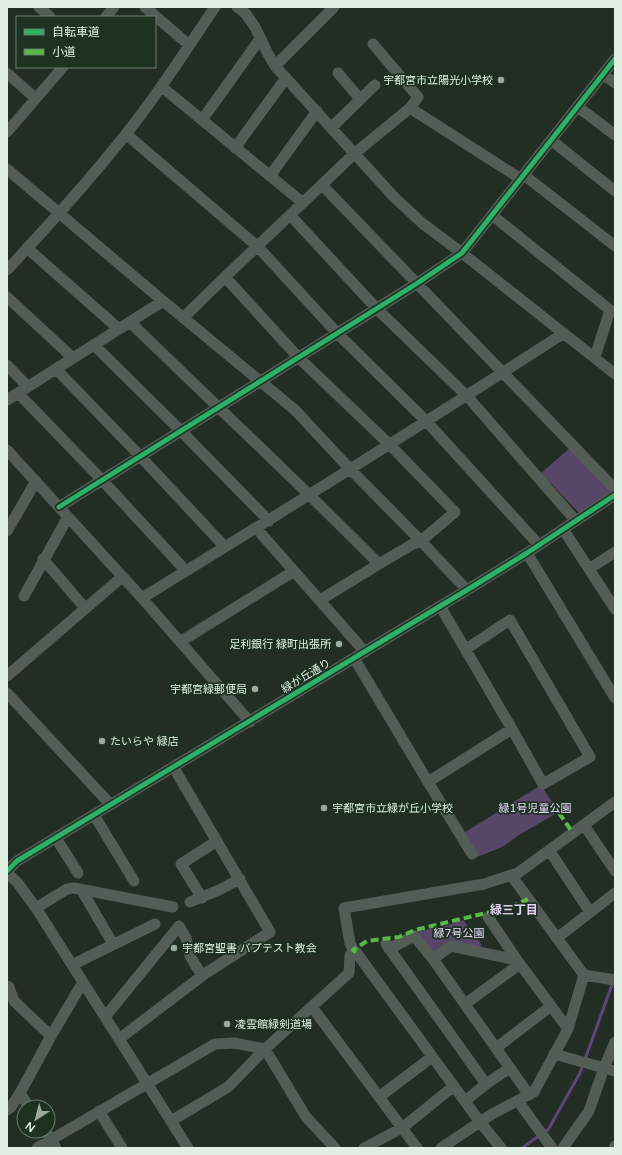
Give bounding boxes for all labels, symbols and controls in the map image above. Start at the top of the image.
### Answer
legend [16,16,156,68]
text: 自転車道 [52,25,100,39]
text: 小道 [52,45,76,59]
place label: 宇都宮市立陽光小学校 [383,74,493,87]
marker: 宇都宮市立陽光小学校 [496,75,506,85]
place label: 足利銀行 緑町出張所 [229,638,332,651]
marker: 足利銀行 緑町出張所 [334,639,344,649]
street label: 緑が丘通り [279,656,333,696]
place label: 宇都宮緑郵便局 [170,683,247,696]
marker: 宇都宮緑郵便局 [250,684,260,694]
place label: たいらや 緑店 [110,735,179,748]
marker: たいらや 緑店 [97,736,107,746]
place label: 宇都宮市立緑が丘小学校 [332,802,453,815]
park label: 緑1号児童公園 [499,802,571,815]
marker: 宇都宮市立緑が丘小学校 [319,803,329,813]
district label: 緑三丁目 [490,903,538,917]
park label: 緑7号公園 [434,927,484,940]
place label: 宇都宮聖書 バプテスト教会 [182,942,317,955]
marker: 宇都宮聖書 バプテスト教会 [169,943,179,953]
place label: 凌雲館緑剣道場 [235,1018,312,1031]
marker: 凌雲館緑剣道場 [222,1019,232,1029]
north arrow [16,1099,56,1139]
text: N [23,1119,38,1135]

